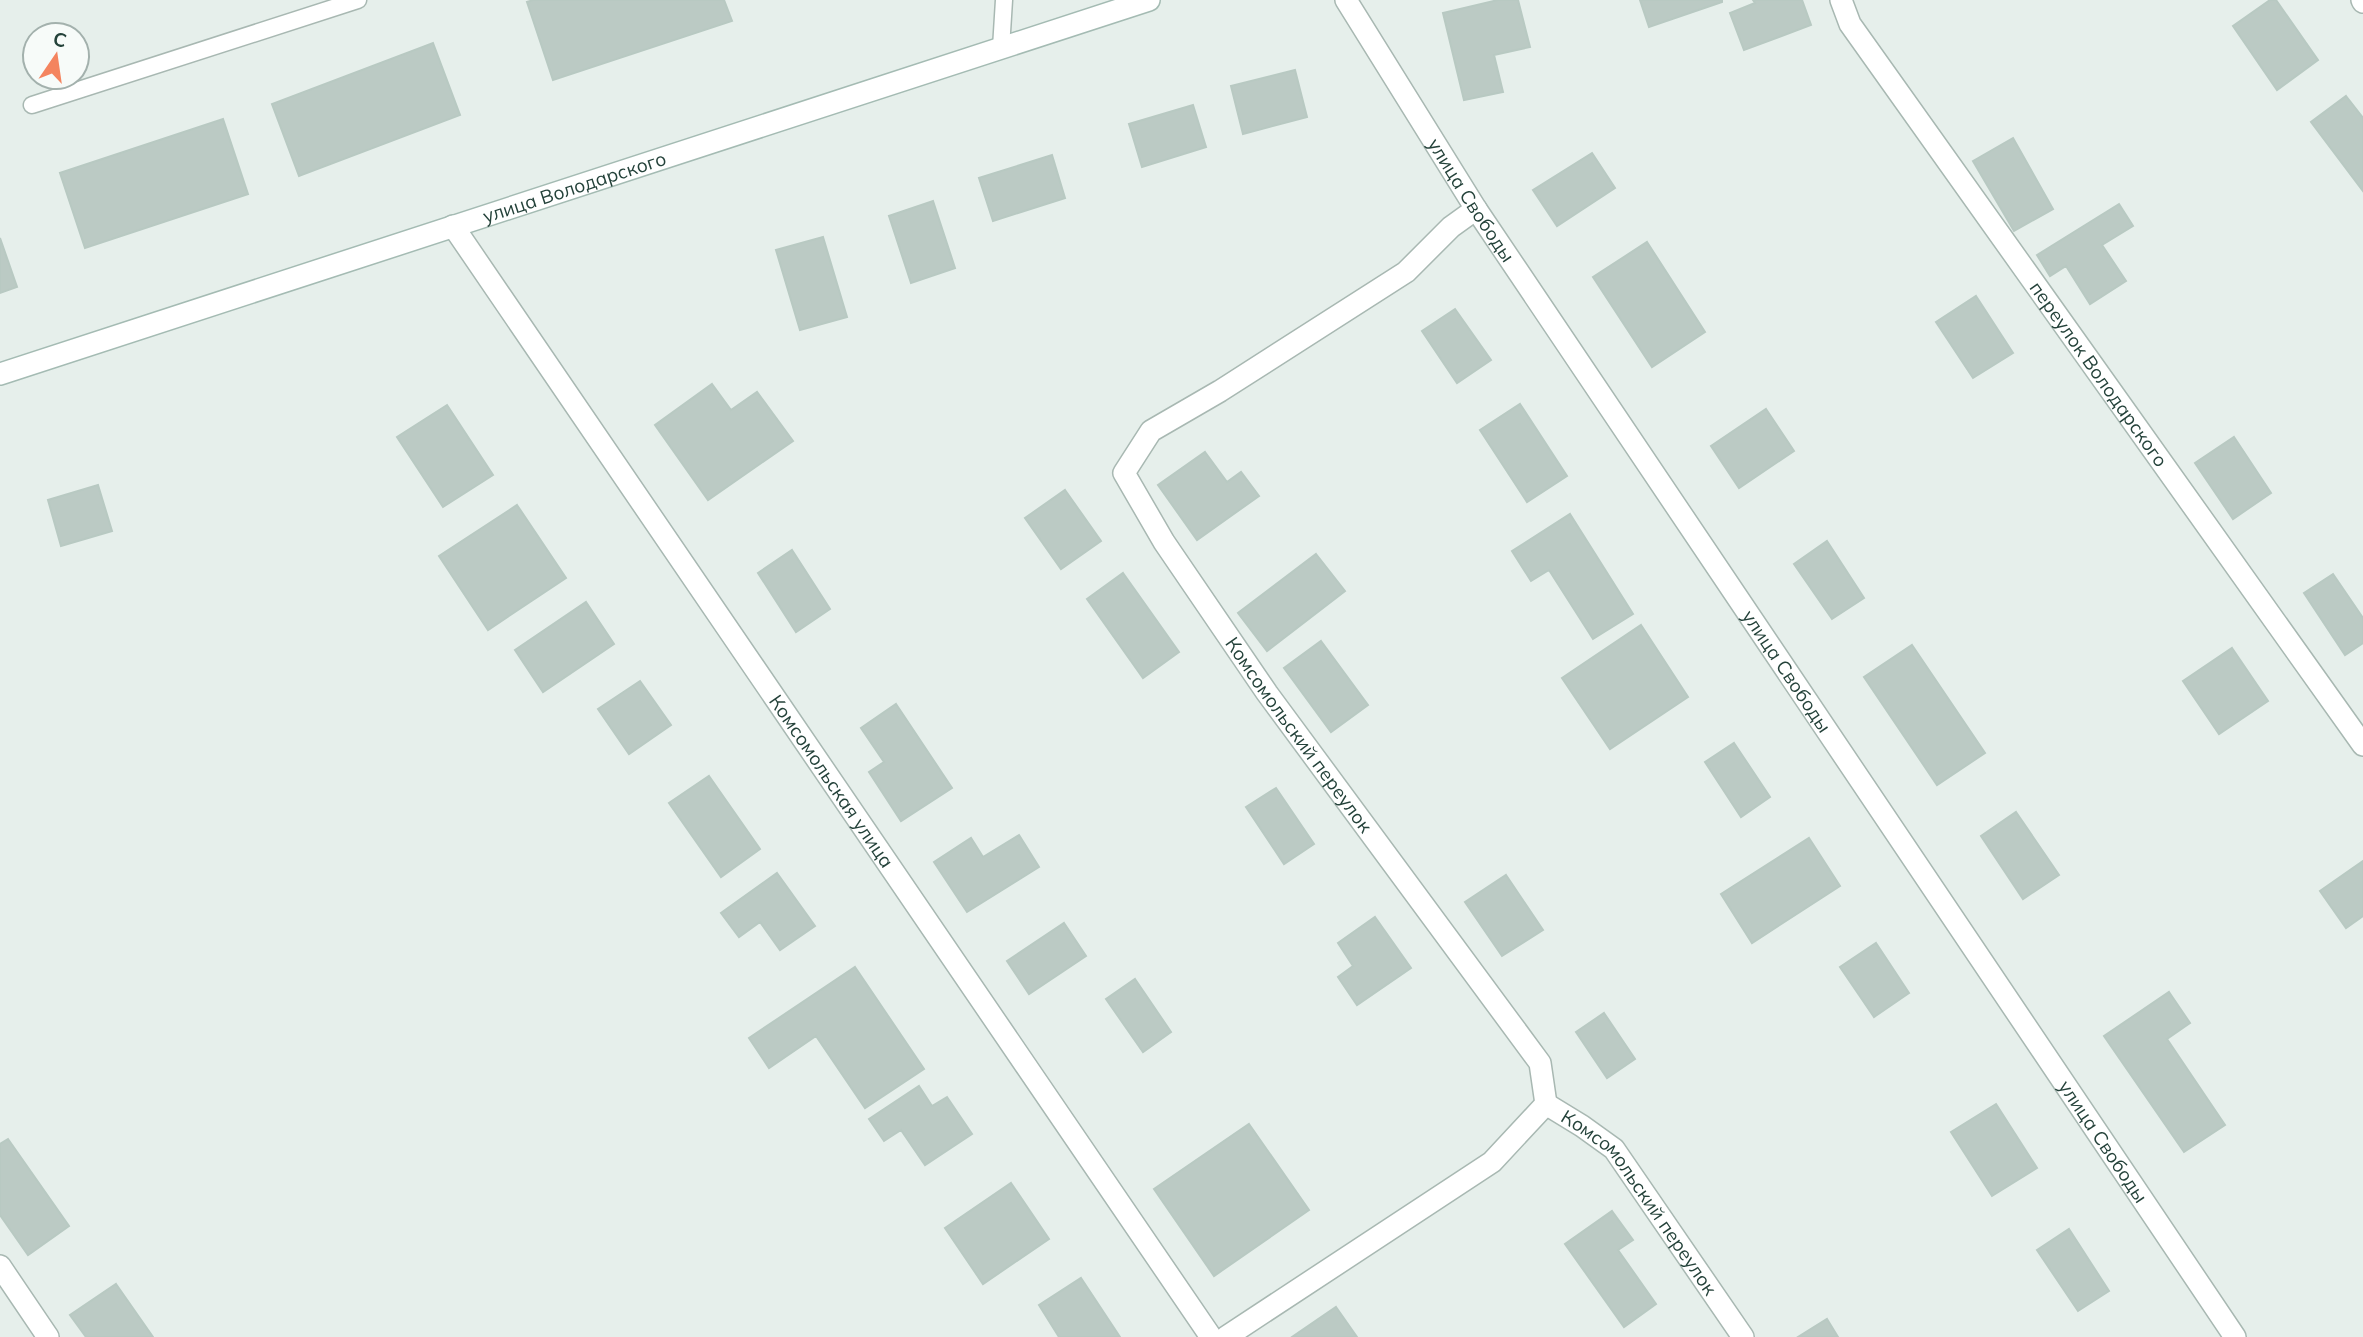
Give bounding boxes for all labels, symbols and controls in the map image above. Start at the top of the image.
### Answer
north arrow [21,21,91,91]
text: С [51,26,69,53]
street label: улица Свободы [1423,133,1520,267]
street label: улица Володарского [480,146,669,228]
street label: переулок Володарского [2025,276,2173,471]
street label: улица Свободы [1737,605,1837,737]
street label: Комсомольский переулок [1220,632,1378,838]
street label: Комсомольская улица [764,690,899,872]
street label: улица Свободы [2054,1075,2153,1207]
street label: Комсомольский переулок [1557,1104,1723,1300]

